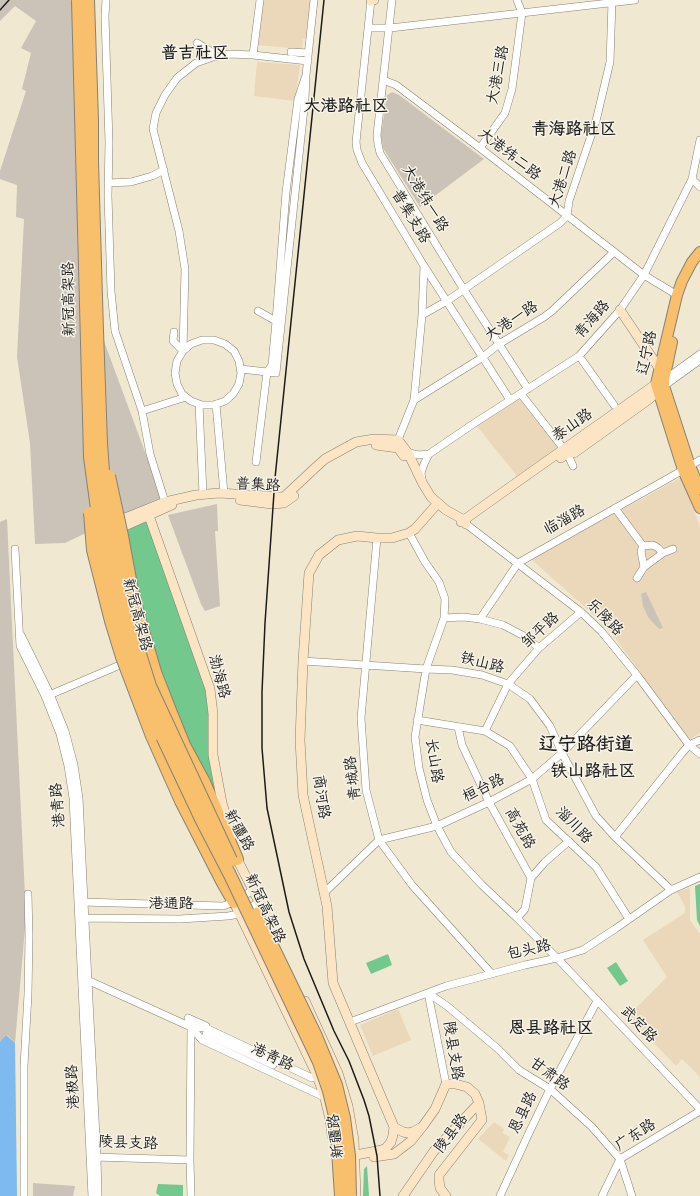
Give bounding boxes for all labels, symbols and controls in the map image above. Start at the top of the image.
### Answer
district label: 普吉社区 [161,44,229,64]
street label: 大港三路 [484,44,514,106]
district label: 大港路社区 [304,97,388,117]
district label: 青海路社区 [532,120,616,140]
street label: 大港纬二路 [474,125,544,185]
street label: 大港二路 [546,148,582,210]
street label: 大港纬一路 [397,162,451,236]
street label: 普集支路 [387,187,433,247]
street label: 新冠高架路 [60,261,80,337]
street label: 青海路 [571,297,615,343]
street label: 大港一路 [482,298,542,346]
street label: 辽宁路 [635,329,661,377]
street label: 泰山路 [549,406,597,446]
street label: 普集路 [235,476,281,496]
street label: 临淄路 [541,502,589,540]
street label: 新冠高架路 [118,576,154,654]
street label: 乐陵路 [582,596,626,640]
street label: 邹平路 [518,609,564,653]
street label: 铁山路 [458,650,506,678]
street label: 渤海路 [203,653,233,701]
district label: 辽宁路街道 [539,735,633,757]
street label: 长山路 [421,737,445,785]
street label: 青城路 [342,755,366,801]
district label: 铁山路社区 [551,762,635,782]
street label: 桓台路 [460,771,508,807]
street label: 商河路 [308,773,332,821]
street label: 港青路 [48,782,70,828]
street label: 淄川路 [551,804,595,848]
street label: 高苑路 [500,805,538,853]
street label: 新疆路 [219,807,257,855]
street label: 新冠高架路 [240,871,288,947]
street label: 港通路 [149,896,193,914]
street label: 包头路 [505,937,553,965]
street label: 武定路 [616,1003,660,1047]
district label: 恩县路社区 [509,1019,593,1039]
street label: 陵县支路 [438,1020,466,1082]
street label: 港青路 [248,1040,296,1076]
street label: 甘肃路 [526,1054,572,1096]
street label: 港极路 [64,1064,84,1110]
street label: 恩县路 [506,1089,542,1137]
street label: 陵县路 [431,1111,473,1157]
street label: 新疆路 [325,1113,349,1159]
street label: 广东路 [612,1116,660,1156]
street label: 陵县支路 [98,1134,158,1154]

